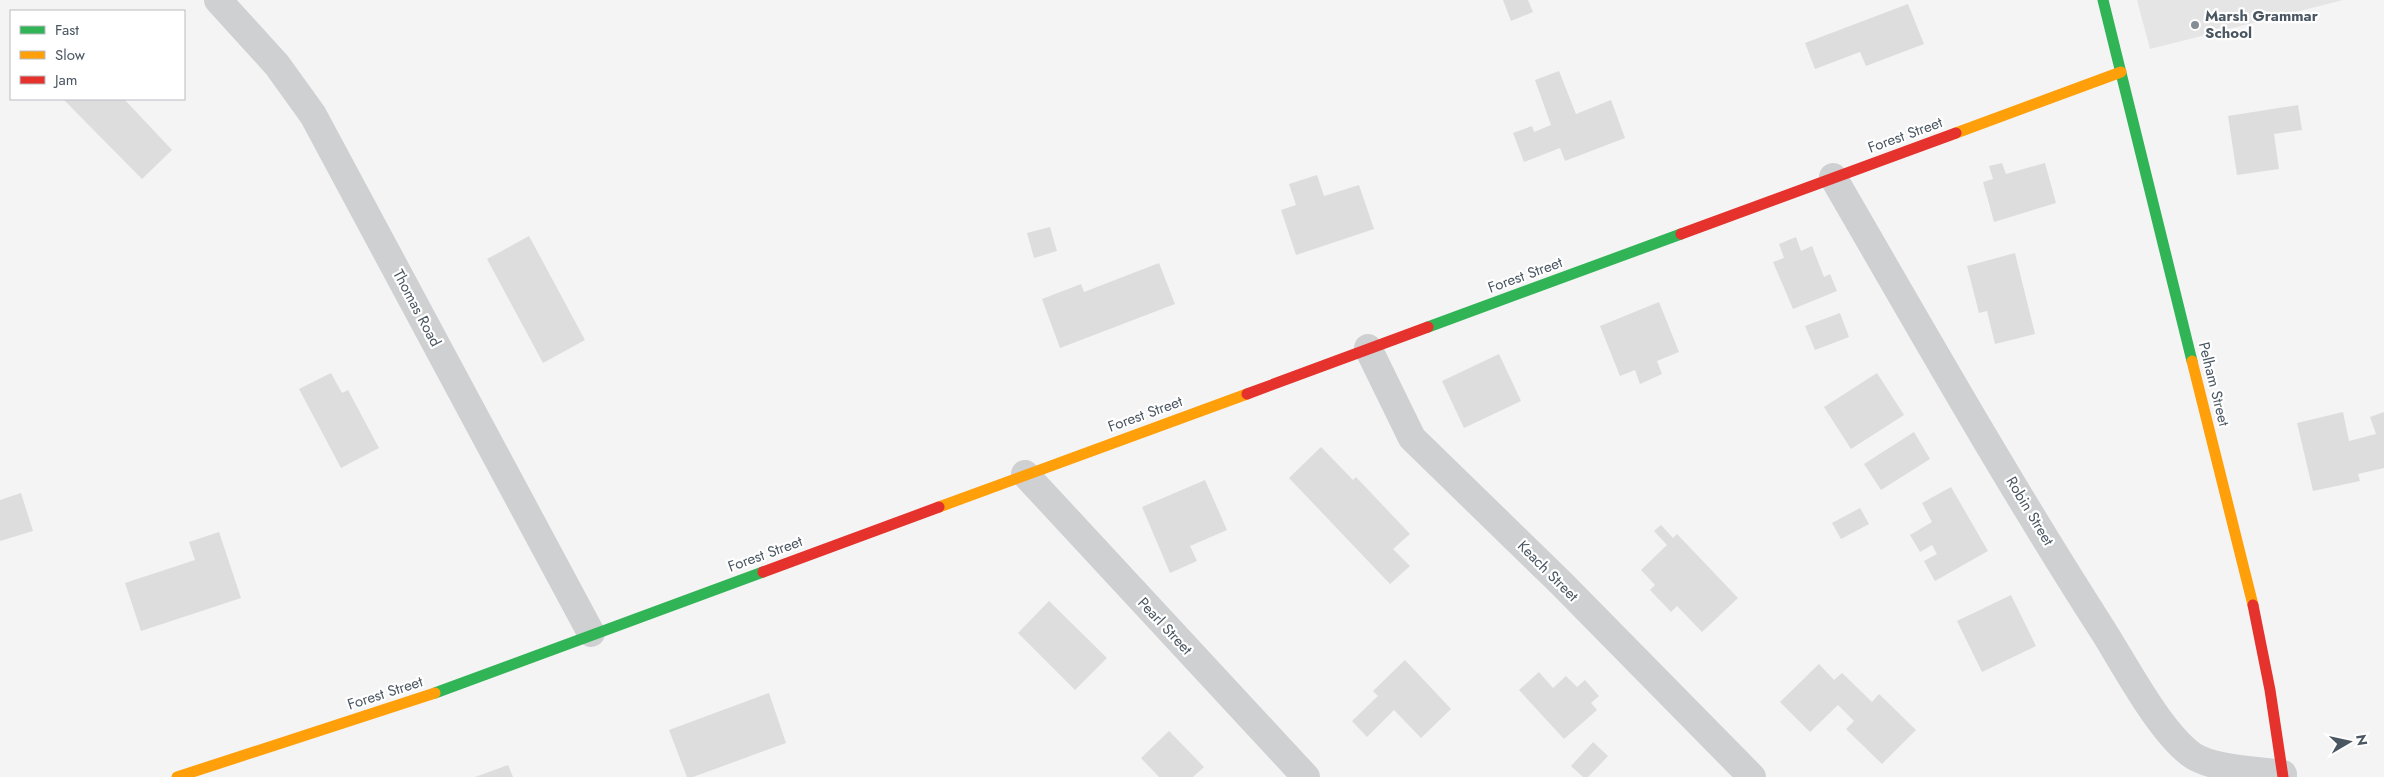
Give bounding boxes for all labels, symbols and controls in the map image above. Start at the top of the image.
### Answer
place label: Marsh Grammar School [2205,5,2319,44]
legend [10,10,185,100]
text: Fast [55,19,79,41]
marker: Marsh Grammar School [2189,19,2201,31]
text: Slow [55,44,86,66]
text: Jam [53,69,78,91]
street label: Forest Street [1865,111,1946,159]
street label: Forest Street [1485,251,1566,299]
street label: Thomas Road [387,265,447,351]
street label: Pelham Street [2193,340,2235,429]
street label: Forest Street [1105,390,1186,438]
street label: Robin Street [2001,472,2060,550]
street label: Forest Street [725,530,806,578]
street label: Keach Street [1513,536,1584,607]
street label: Pearl Street [1133,592,1198,660]
street label: Forest Street [345,670,426,715]
north arrow [2324,717,2374,767]
text: N [2351,733,2373,747]

